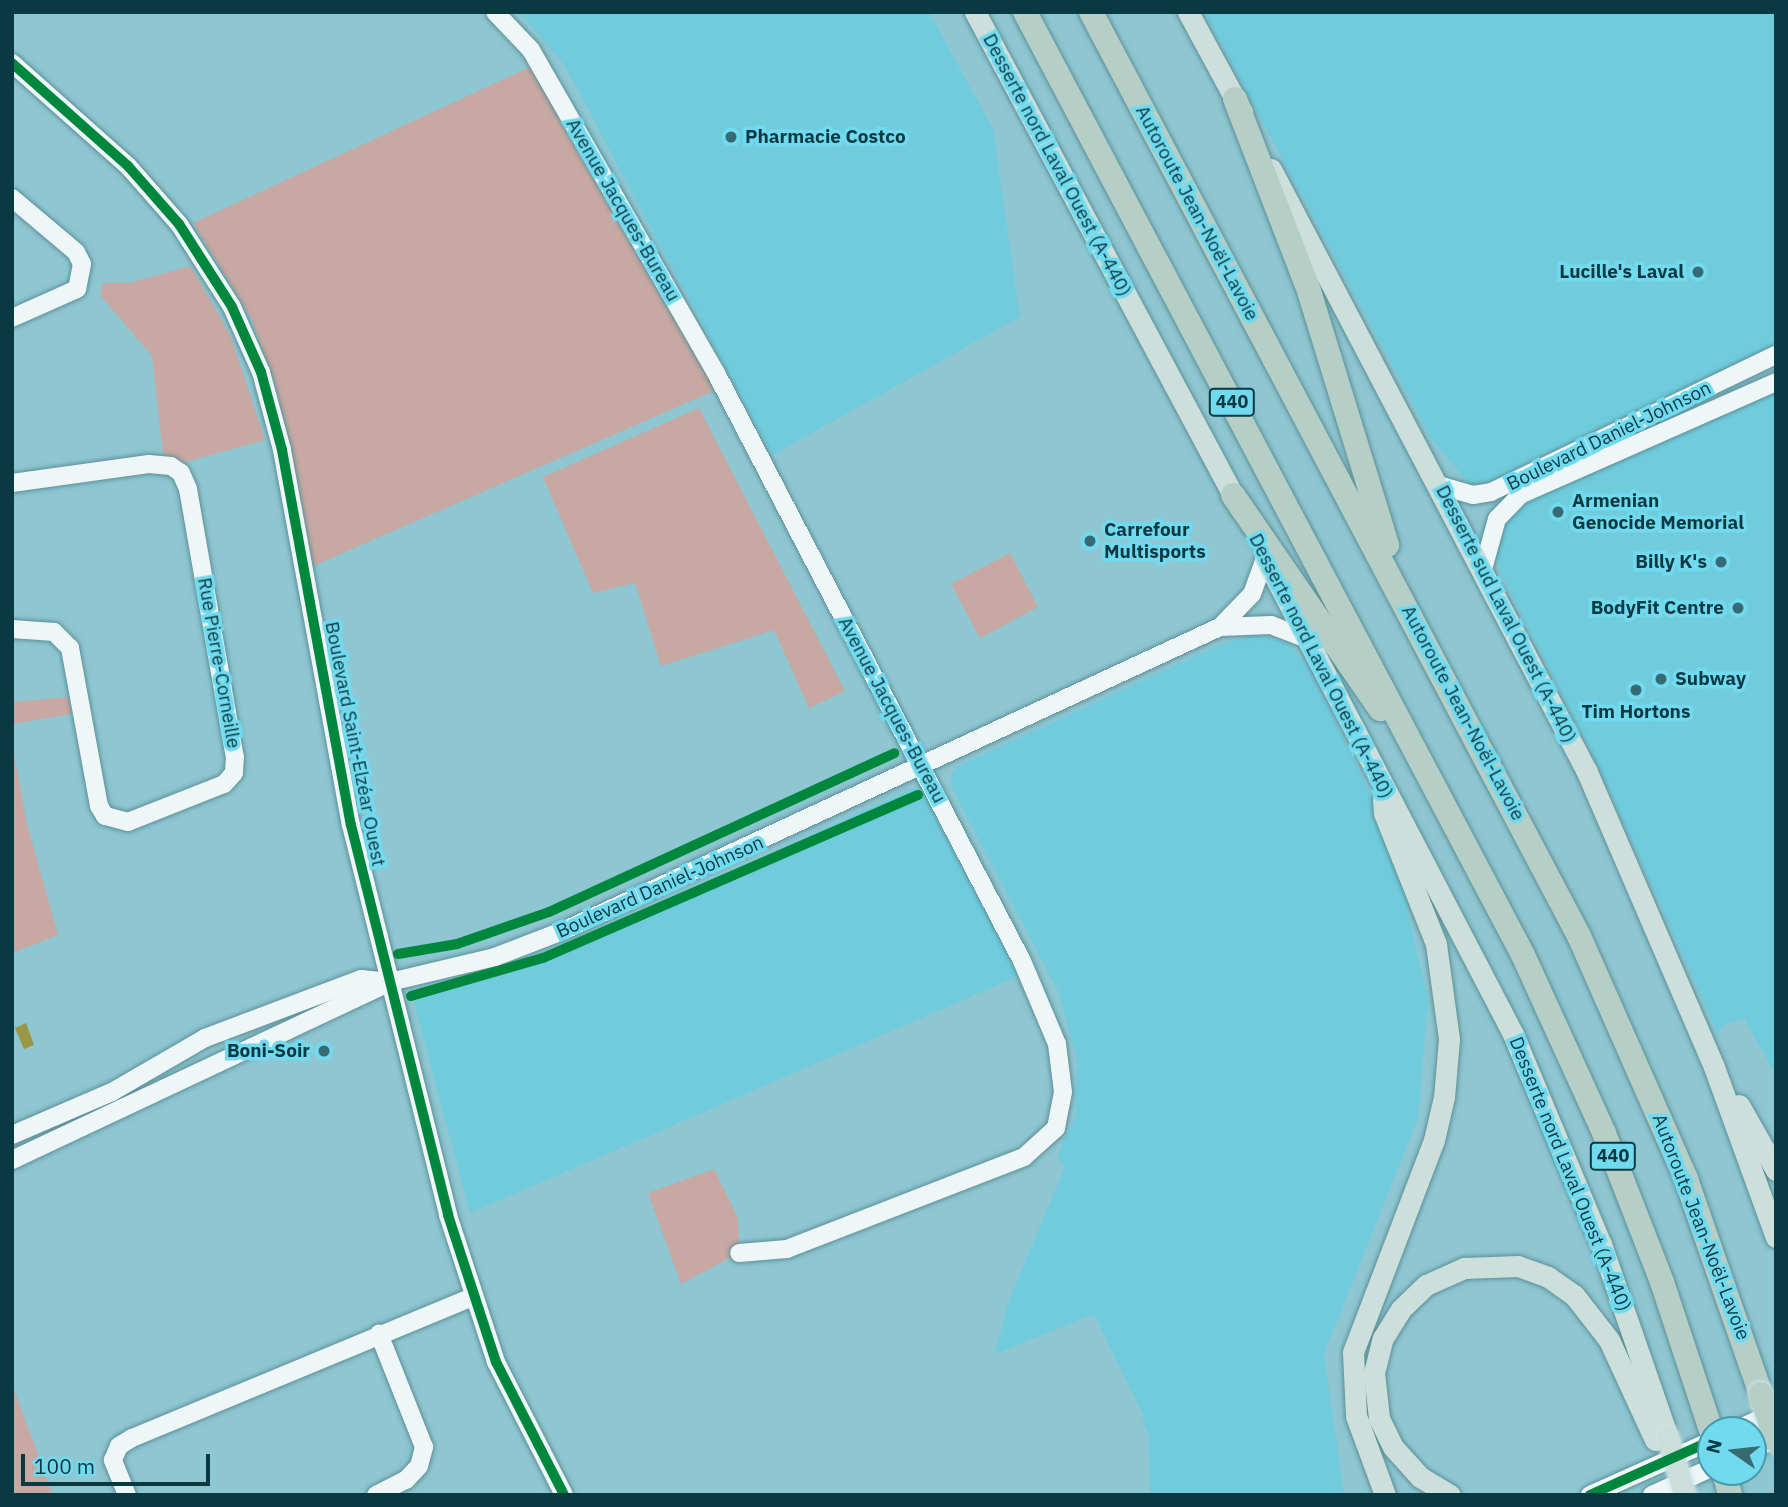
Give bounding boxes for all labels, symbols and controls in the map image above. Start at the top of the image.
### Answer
street label: Desserte nord Laval Ouest (A-440) [978,30,1136,300]
street label: Autoroute Jean-Noël-Lavoie [1131,102,1263,324]
street label: Avenue Jacques-Bureau [561,114,685,306]
place label: Pharmacie Costco [745,126,906,148]
marker: Pharmacie Costco [723,129,739,145]
place label: Lucille's Laval [1559,261,1684,283]
marker: Lucille's Laval [1690,264,1706,280]
street label: Boulevard Daniel-Johnson [1503,377,1715,495]
road number: 440 [1208,388,1256,416]
street label: Desserte sud Laval Ouest (A-440) [1431,481,1581,747]
place label: Armenian Genocide Memorial [1572,490,1744,534]
marker: Armenian Genocide Memorial [1550,504,1566,520]
place label: Carrefour Multisports [1104,519,1206,563]
street label: Desserte nord Laval Ouest (A-440) [1244,530,1398,802]
marker: Carrefour Multisports [1082,533,1098,549]
place label: Billy K's [1635,551,1707,573]
marker: Billy K's [1713,554,1729,570]
street label: Rue Pierre-Corneille [193,576,245,750]
place label: BodyFit Centre [1591,597,1724,619]
marker: BodyFit Centre [1730,600,1746,616]
street label: Autoroute Jean-Noël-Lavoie [1397,602,1529,824]
street label: Avenue Jacques-Bureau [833,613,951,807]
street label: Boulevard Saint-Elzéar Ouest [320,620,390,868]
place label: Subway [1675,668,1746,690]
marker: Subway [1653,671,1669,687]
marker: Tim Hortons [1628,682,1644,698]
place label: Tim Hortons [1581,701,1691,723]
street label: Boulevard Daniel-Johnson [553,831,767,943]
street label: Desserte nord Laval Ouest (A-440) [1504,1033,1636,1315]
place label: Boni-Soir [227,1040,310,1062]
marker: Boni-Soir [316,1043,332,1059]
street label: Autoroute Jean-Noël-Lavoie [1647,1111,1755,1343]
road number: 440 [1588,1142,1638,1170]
north arrow [1697,1416,1767,1486]
text: N [1700,1437,1727,1456]
scale bar [24,1440,214,1484]
text: 100 m [34,1452,95,1480]

